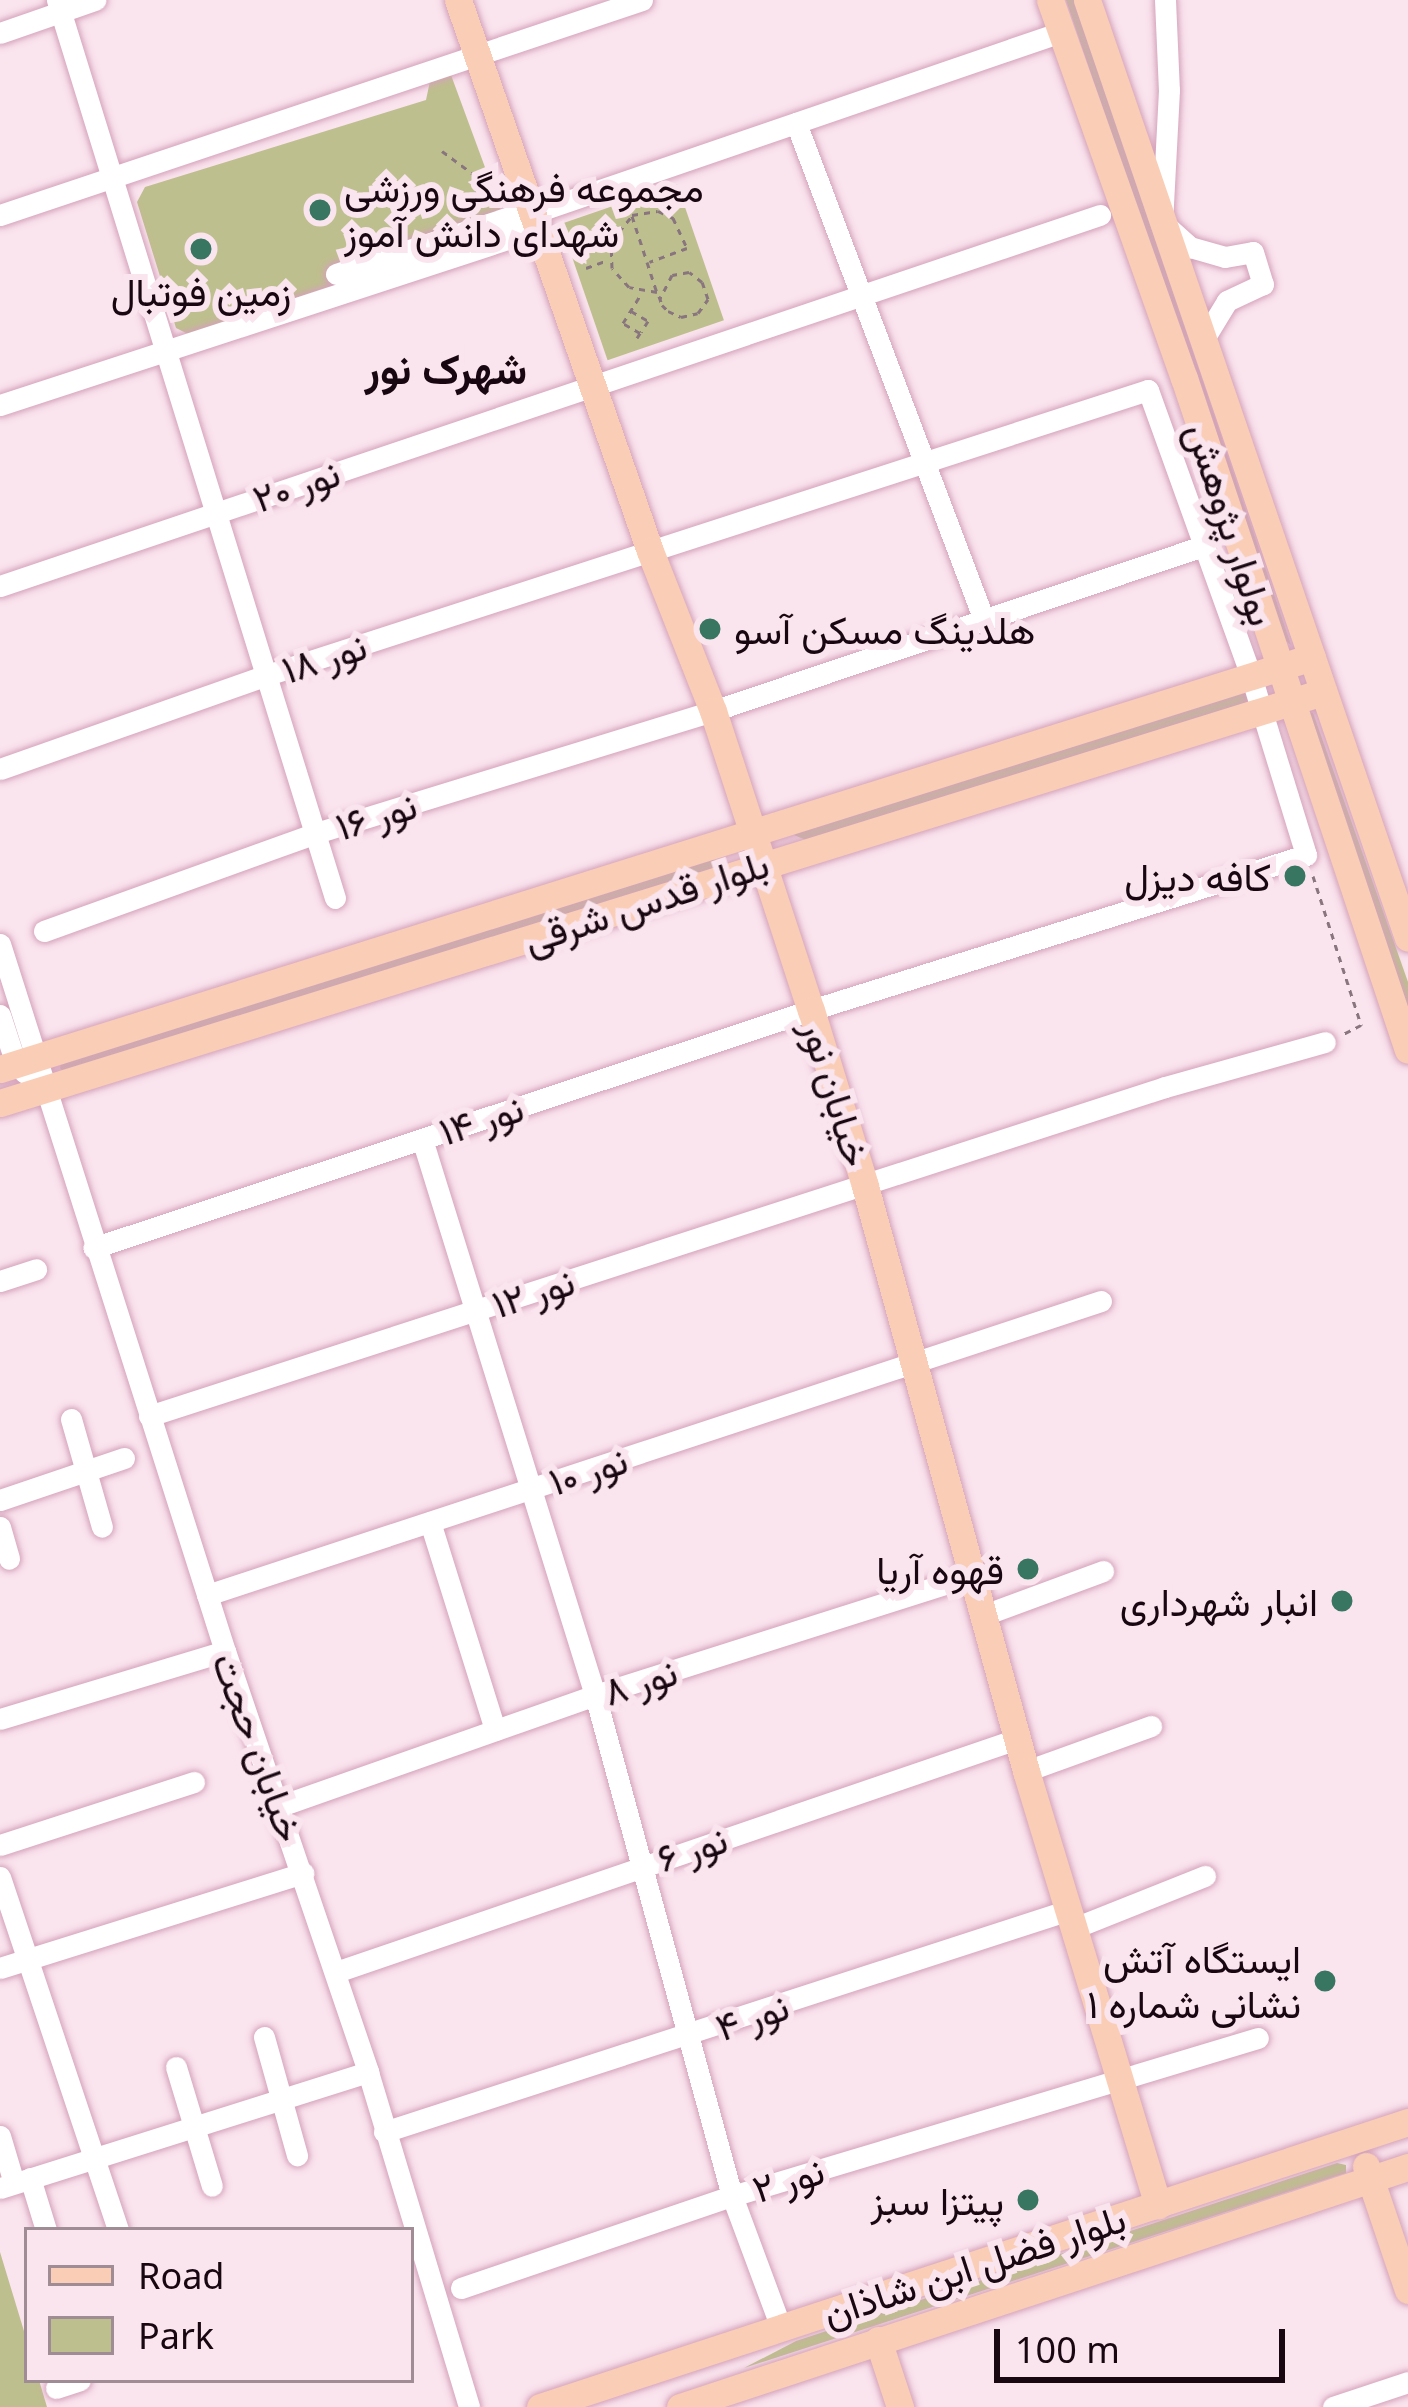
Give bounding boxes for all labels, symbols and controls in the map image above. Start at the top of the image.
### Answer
place label: مجموعه فرهنگی ورزشی شهدای دانش آموز [344,165,704,256]
marker: مجموعه فرهنگی ورزشی شهدای دانش آموز [307,197,333,223]
marker: زمین فوتبال [188,236,214,262]
place label: زمین فوتبال [111,268,291,314]
district label: شهرک نور [365,343,527,393]
street label: بولوار پژوهش [1177,417,1287,631]
street label: نور ۲۰ [246,448,346,522]
place label: هلدینگ مسکن آسو [734,606,1035,652]
marker: هلدینگ مسکن آسو [697,616,723,642]
street label: نور ۱۸ [276,621,372,693]
street label: نور ۱۶ [330,781,422,849]
street label: بلوار قدس شرقی [518,839,774,963]
place label: کافه دیزل [1124,853,1271,899]
marker: کافه دیزل [1282,863,1308,889]
street label: خیابان نور [793,1014,881,1172]
street label: نور ۱۴ [433,1084,529,1154]
street label: نور ۱۲ [486,1257,580,1327]
street label: نور ۱۰ [543,1435,633,1505]
place label: قهوه آریا [876,1546,1004,1592]
marker: قهوه آریا [1015,1556,1041,1582]
place label: انبار شهرداری [1120,1578,1318,1624]
marker: انبار شهرداری [1329,1588,1355,1614]
street label: خیابان حجت [203,1646,315,1848]
street label: نور ۸ [597,1647,683,1715]
street label: نور ۶ [651,1815,733,1881]
place label: ایستگاه آتش نشانی شماره ۱ [1087,1936,1301,2027]
marker: ایستگاه آتش نشانی شماره ۱ [1312,1968,1338,1994]
street label: نور ۴ [709,1982,795,2050]
street label: نور ۲ [747,2146,829,2212]
place label: پیتزا سبز [871,2177,1004,2223]
marker: پیتزا سبز [1015,2187,1041,2213]
street label: بلوار فضل ابن شاذان [817,2194,1131,2336]
legend [24,2227,414,2383]
text: Road [138,2251,225,2300]
scale bar [1000,2305,1291,2379]
text: Park [138,2311,214,2360]
text: 100 m [1015,2325,1120,2374]

